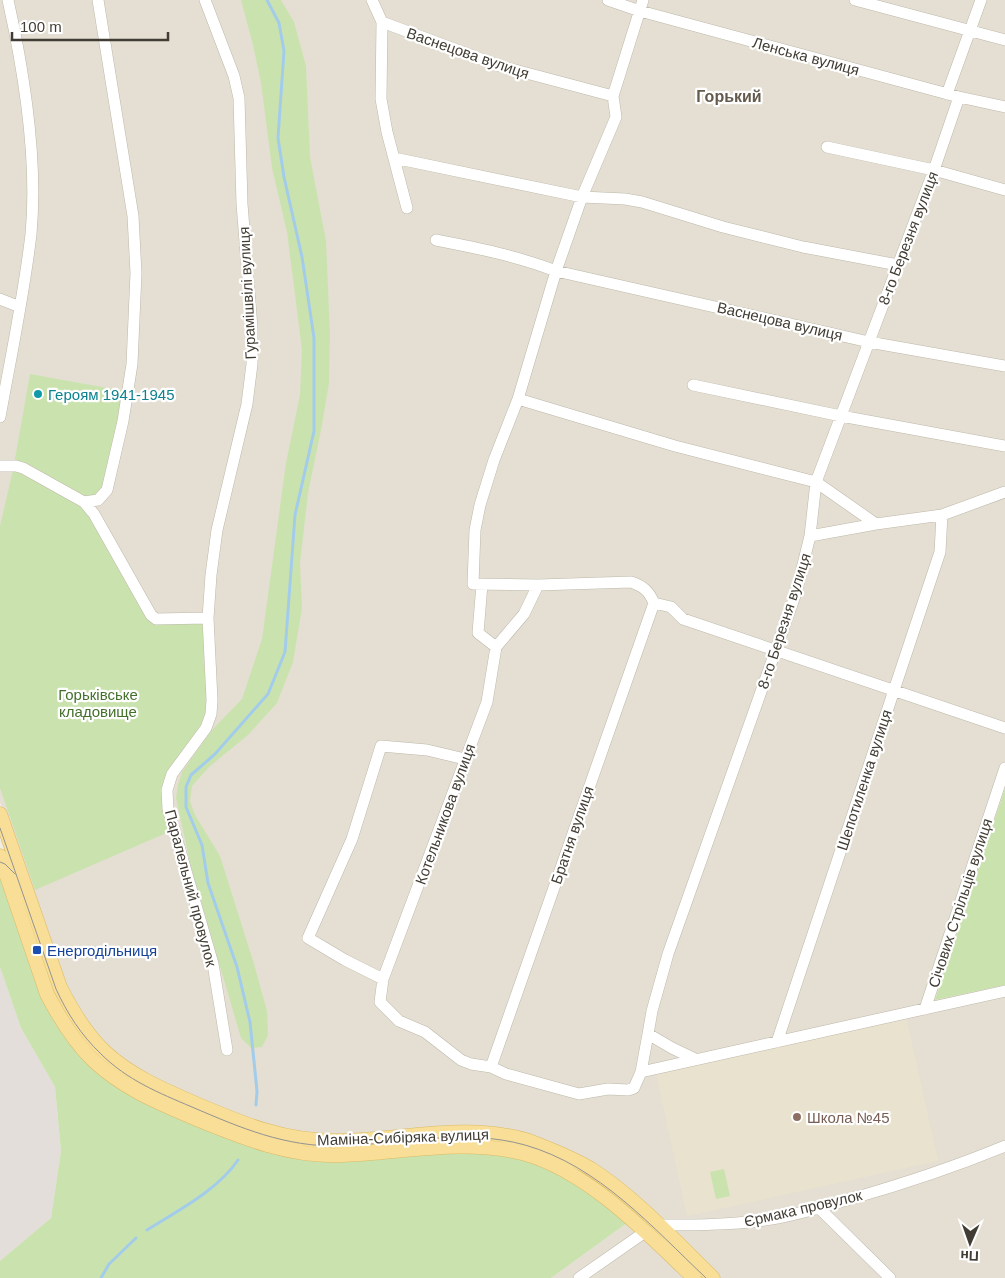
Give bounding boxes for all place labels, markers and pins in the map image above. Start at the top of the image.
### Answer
place label: Героям 1941-1945 [48,386,174,403]
marker: Героям 1941-1945 [32,388,44,400]
place label: Енергодільниця [47,942,157,959]
marker: Енергодільниця [31,944,43,956]
place label: Школа №45 [807,1109,890,1126]
marker: Школа №45 [791,1111,803,1123]

